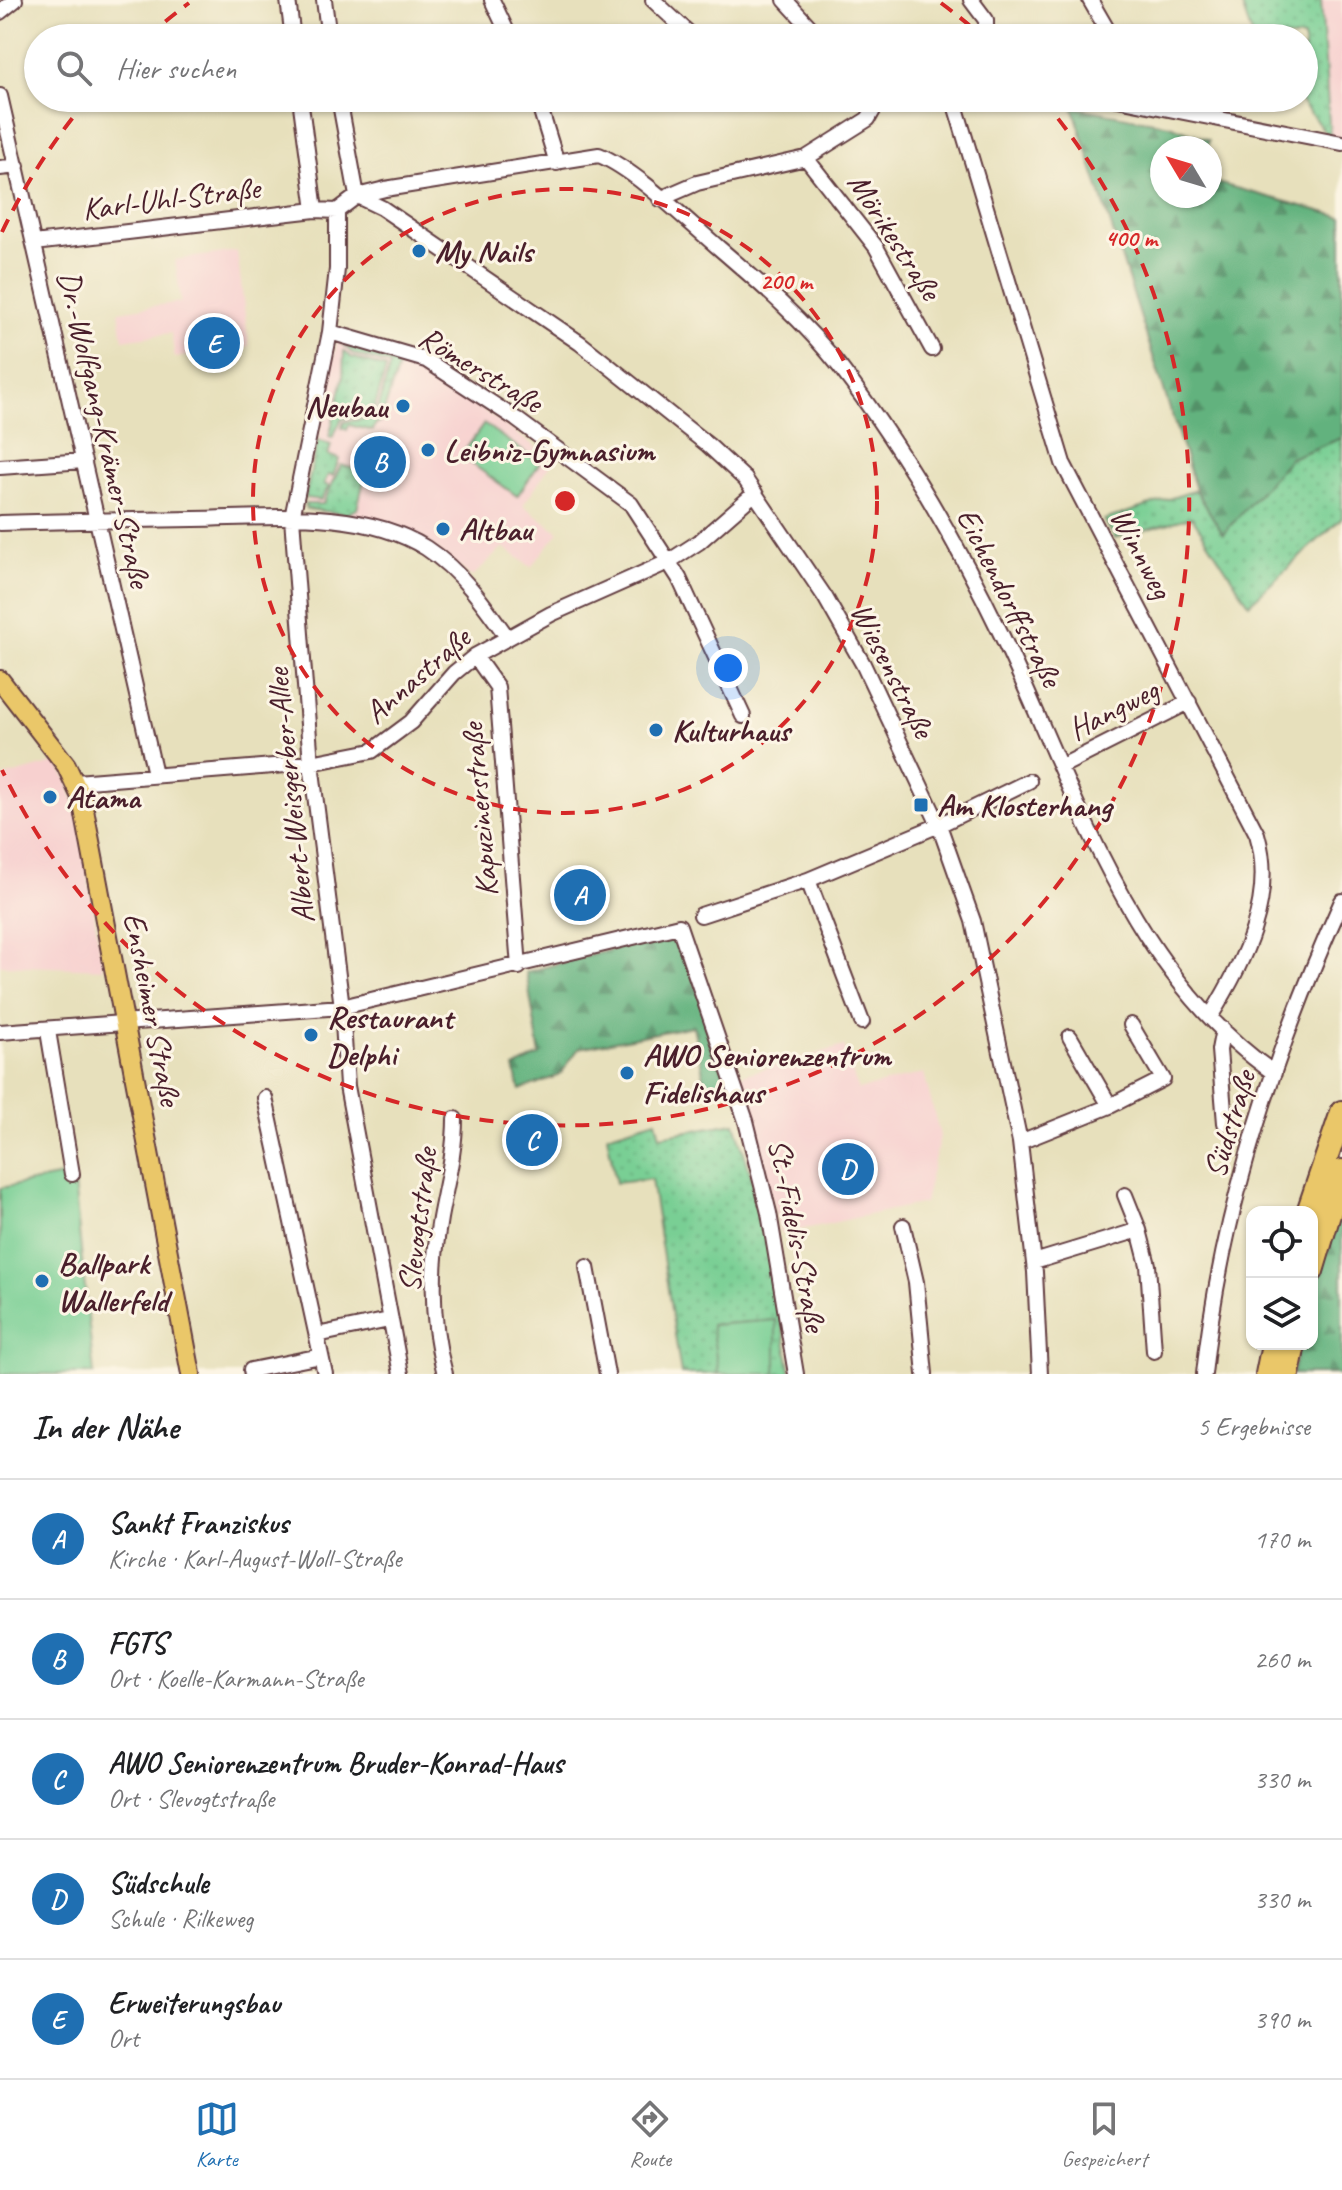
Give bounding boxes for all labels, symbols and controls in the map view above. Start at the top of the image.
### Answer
search box [24,24,1318,112]
icon: search [52,46,96,90]
text: Hier suchen [116,49,236,87]
north arrow [1150,136,1222,208]
street label: Mörikestraße [838,165,952,310]
street label: Karl-Uhl-Straße [80,167,265,230]
text: 400 m [1105,223,1159,253]
place label: My Nails [435,231,535,272]
marker: My Nails [410,242,428,260]
text: 200 m [760,266,814,296]
street label: Dr.-Wolfgang-Krämer-Straße [48,267,161,594]
pin: E [188,313,240,373]
street label: Römerstraße [411,316,552,424]
place label: Neubau [305,386,389,427]
marker: Neubau [394,397,412,415]
place label: Leibniz-Gymnasium [444,430,657,471]
pin: B [354,432,406,492]
marker: Leibniz-Gymnasium [419,441,437,459]
centre of rings [551,487,579,515]
street label: Eichendorffstraße [947,501,1073,696]
street label: Winnweg [1101,501,1183,607]
place label: Altbau [459,509,535,550]
marker: Altbau [434,520,452,538]
street label: Wiesenstraße [841,596,945,747]
street label: Annastraße [356,616,481,733]
your location [708,648,748,688]
street label: Albert-Weisgerber-Allee [256,664,324,926]
street label: Hangweg [1061,669,1167,750]
place label: Kulturhaus [672,710,794,751]
street label: Kapuzinerstraße [451,719,508,898]
marker: Kulturhaus [647,721,665,739]
place label: Atama [66,777,143,818]
place label: Am Klosterhang [937,785,1115,826]
marker: Atama [41,788,59,806]
marker: Am Klosterhang [912,796,930,814]
pin: A [554,865,606,925]
street label: Ensheimer Straße [114,909,192,1111]
place label: Restaurant Delphi [327,997,456,1075]
marker: Restaurant Delphi [302,1026,320,1044]
place label: AWO Seniorenzentrum Fidelishaus [643,1035,893,1113]
street label: Südstraße [1194,1063,1266,1183]
marker: AWO Seniorenzentrum Fidelishaus [618,1064,636,1082]
pin: C [506,1110,558,1170]
street label: St.-Fidelis-Straße [759,1135,837,1338]
pin: D [822,1139,874,1199]
street label: Slevogtstraße [388,1143,447,1295]
map controls [1246,1206,1318,1350]
button: locate [1246,1206,1318,1278]
place label: Ballpark Wallerfeld [58,1243,173,1321]
marker: Ballpark Wallerfeld [33,1272,51,1290]
button: layers [1246,1278,1318,1350]
text: In der Nähe [32,1405,178,1448]
text: 5 Ergebnisse [1197,1410,1310,1443]
text: Sankt Franziskus [108,1504,289,1542]
text: A [51,1523,65,1556]
text: 170 m [1254,1523,1310,1556]
text: Kirche · Karl-August-Woll-Straße [108,1542,401,1575]
text: FGTS [108,1624,166,1662]
text: B [51,1643,65,1676]
text: 260 m [1254,1643,1310,1676]
text: Ort · Koelle-Karmann-Straße [108,1662,363,1695]
text: AWO Seniorenzentrum Bruder-Konrad-Haus [108,1744,563,1782]
text: C [52,1763,64,1796]
text: 330 m [1254,1763,1310,1796]
text: Ort · Slevogtstraße [108,1782,274,1815]
text: Südschule [108,1864,209,1902]
text: D [50,1883,66,1916]
text: 330 m [1254,1883,1310,1916]
text: Schule · Rilkeweg [108,1902,253,1935]
text: Erweiterungsbau [108,1984,280,2022]
text: E [51,2003,65,2036]
text: 390 m [1254,2003,1310,2036]
text: Ort [108,2022,139,2055]
tab: Karte [195,2097,239,2173]
tab: Route [628,2097,672,2173]
tab: Gespeichert [1062,2097,1147,2173]

